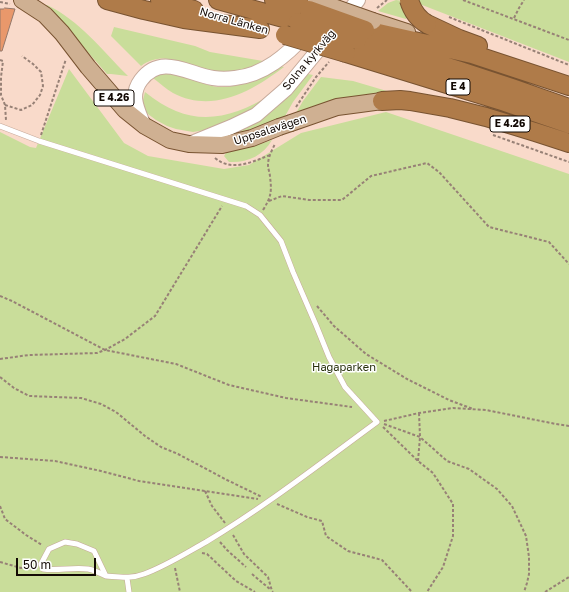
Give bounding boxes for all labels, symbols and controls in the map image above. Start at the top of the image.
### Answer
street label: Norra Länken [198,5,270,37]
street label: Solna kyrkväg [280,27,338,93]
road number: E 4 [446,79,470,95]
road number: E 4.26 [94,90,134,106]
street label: Uppsalavägen [232,112,308,148]
road number: E 4.26 [490,116,530,132]
park label: Hagaparken [312,361,376,375]
scale bar [18,550,98,576]
text: 50 m [23,557,51,572]

